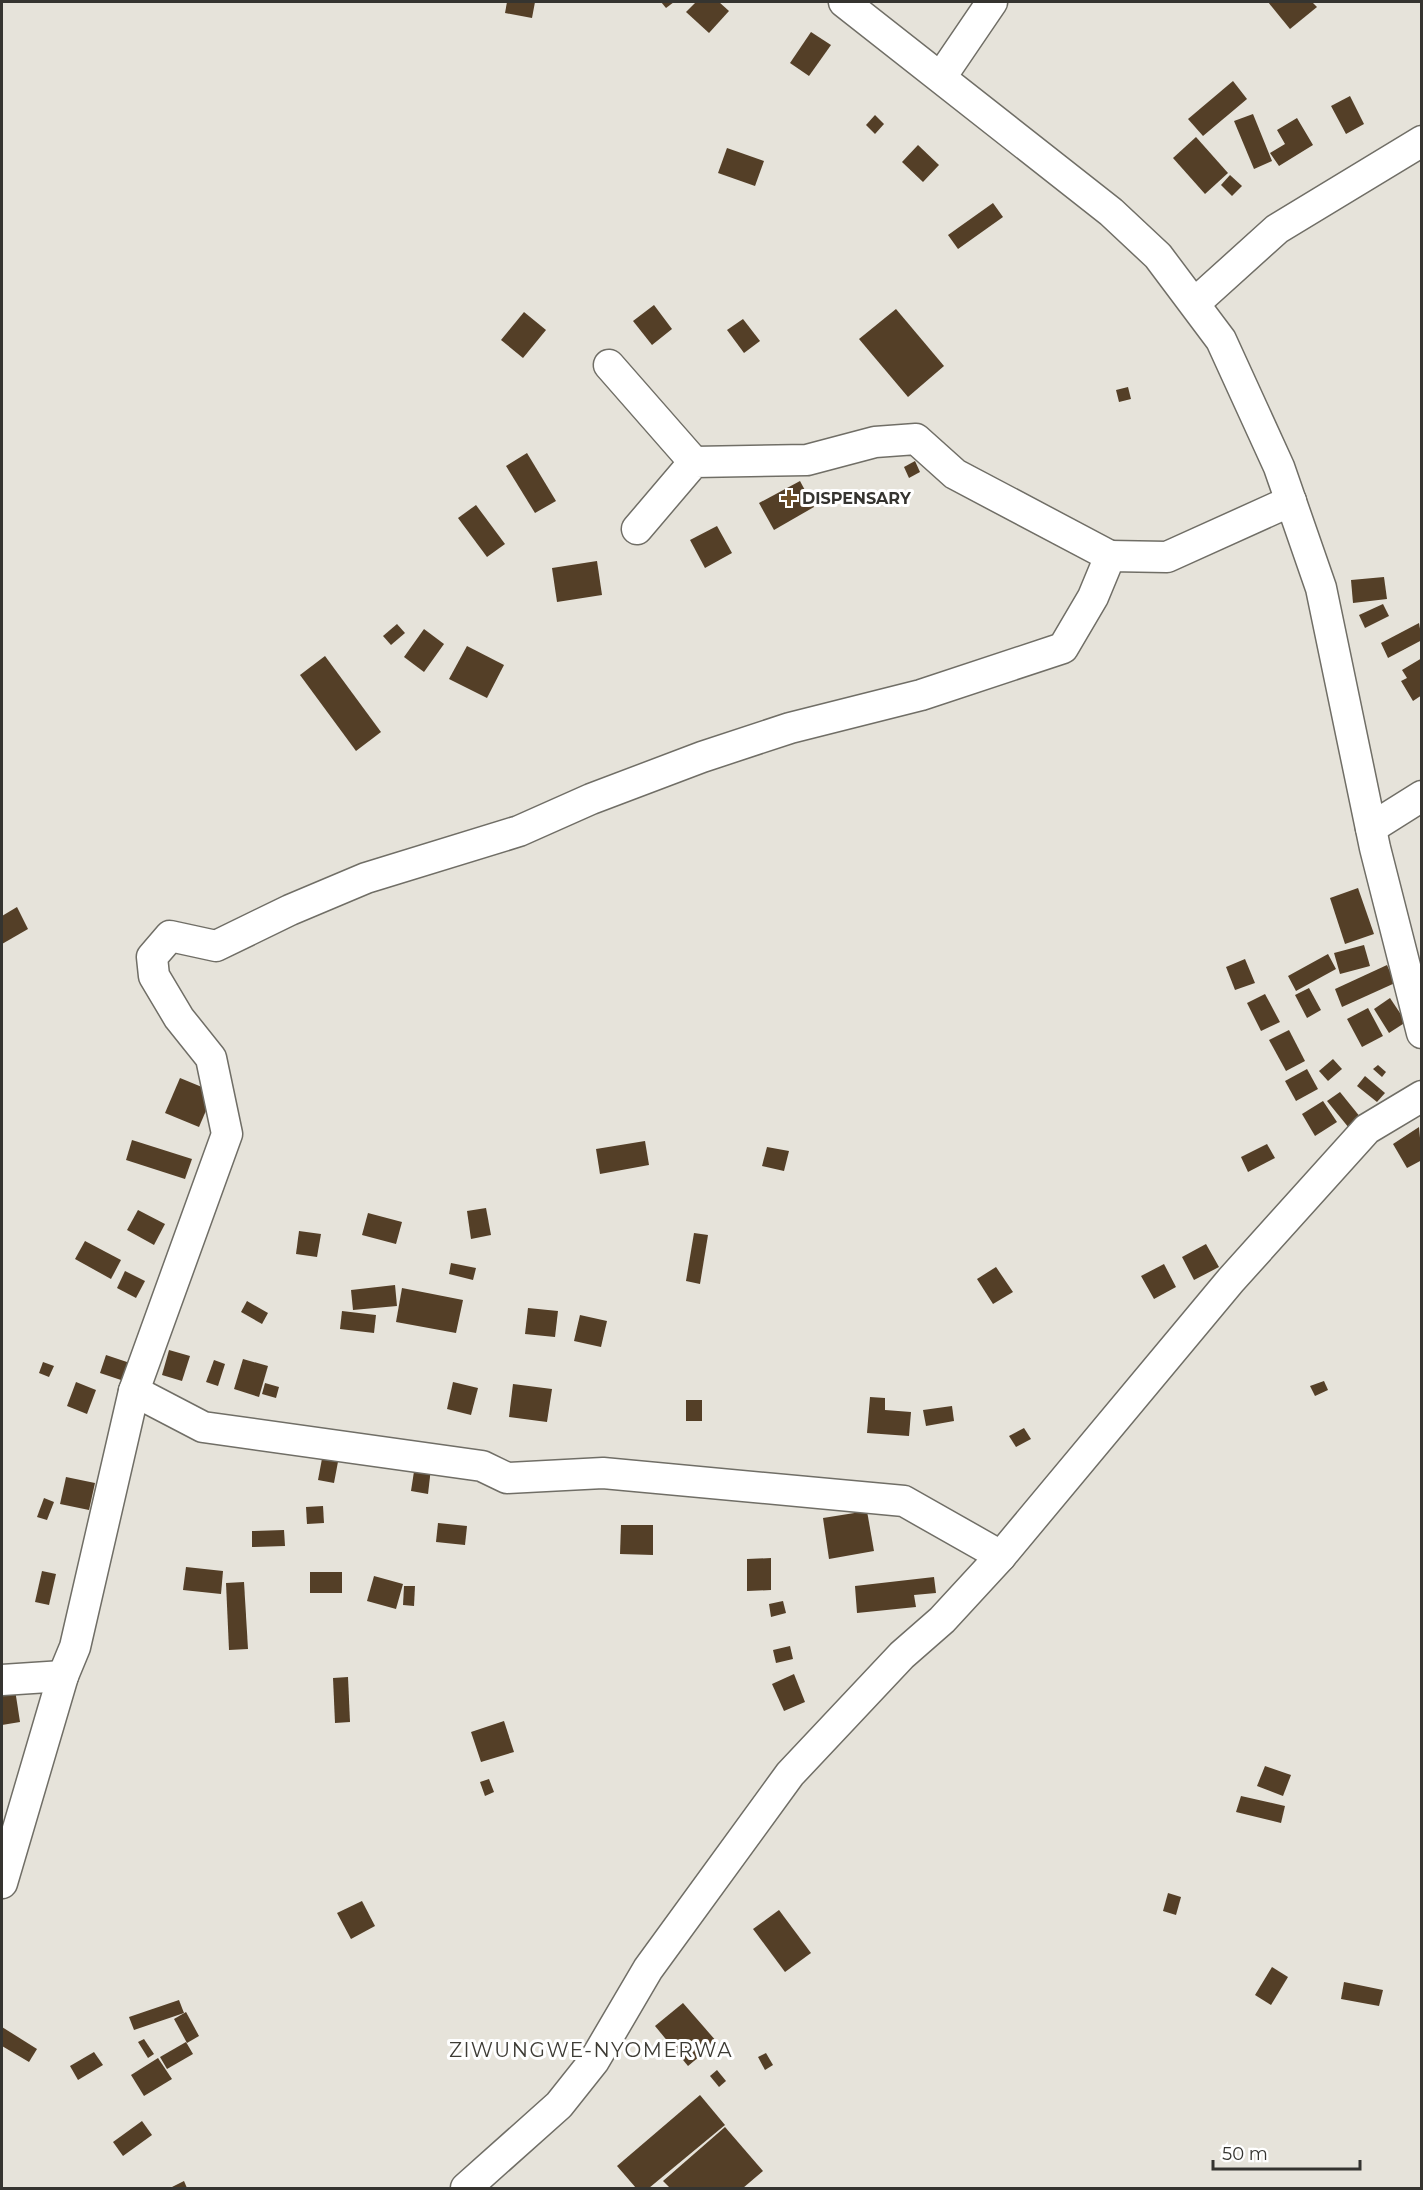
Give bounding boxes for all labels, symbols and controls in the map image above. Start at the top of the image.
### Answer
marker: DISPENSARY [780,489,798,507]
place label: DISPENSARY [802,489,912,508]
district label: ZIWUNGWE-NYOMERWA [449,2038,733,2062]
scale bar [1213,2133,1360,2171]
text: 50 m [1222,2143,1268,2165]

